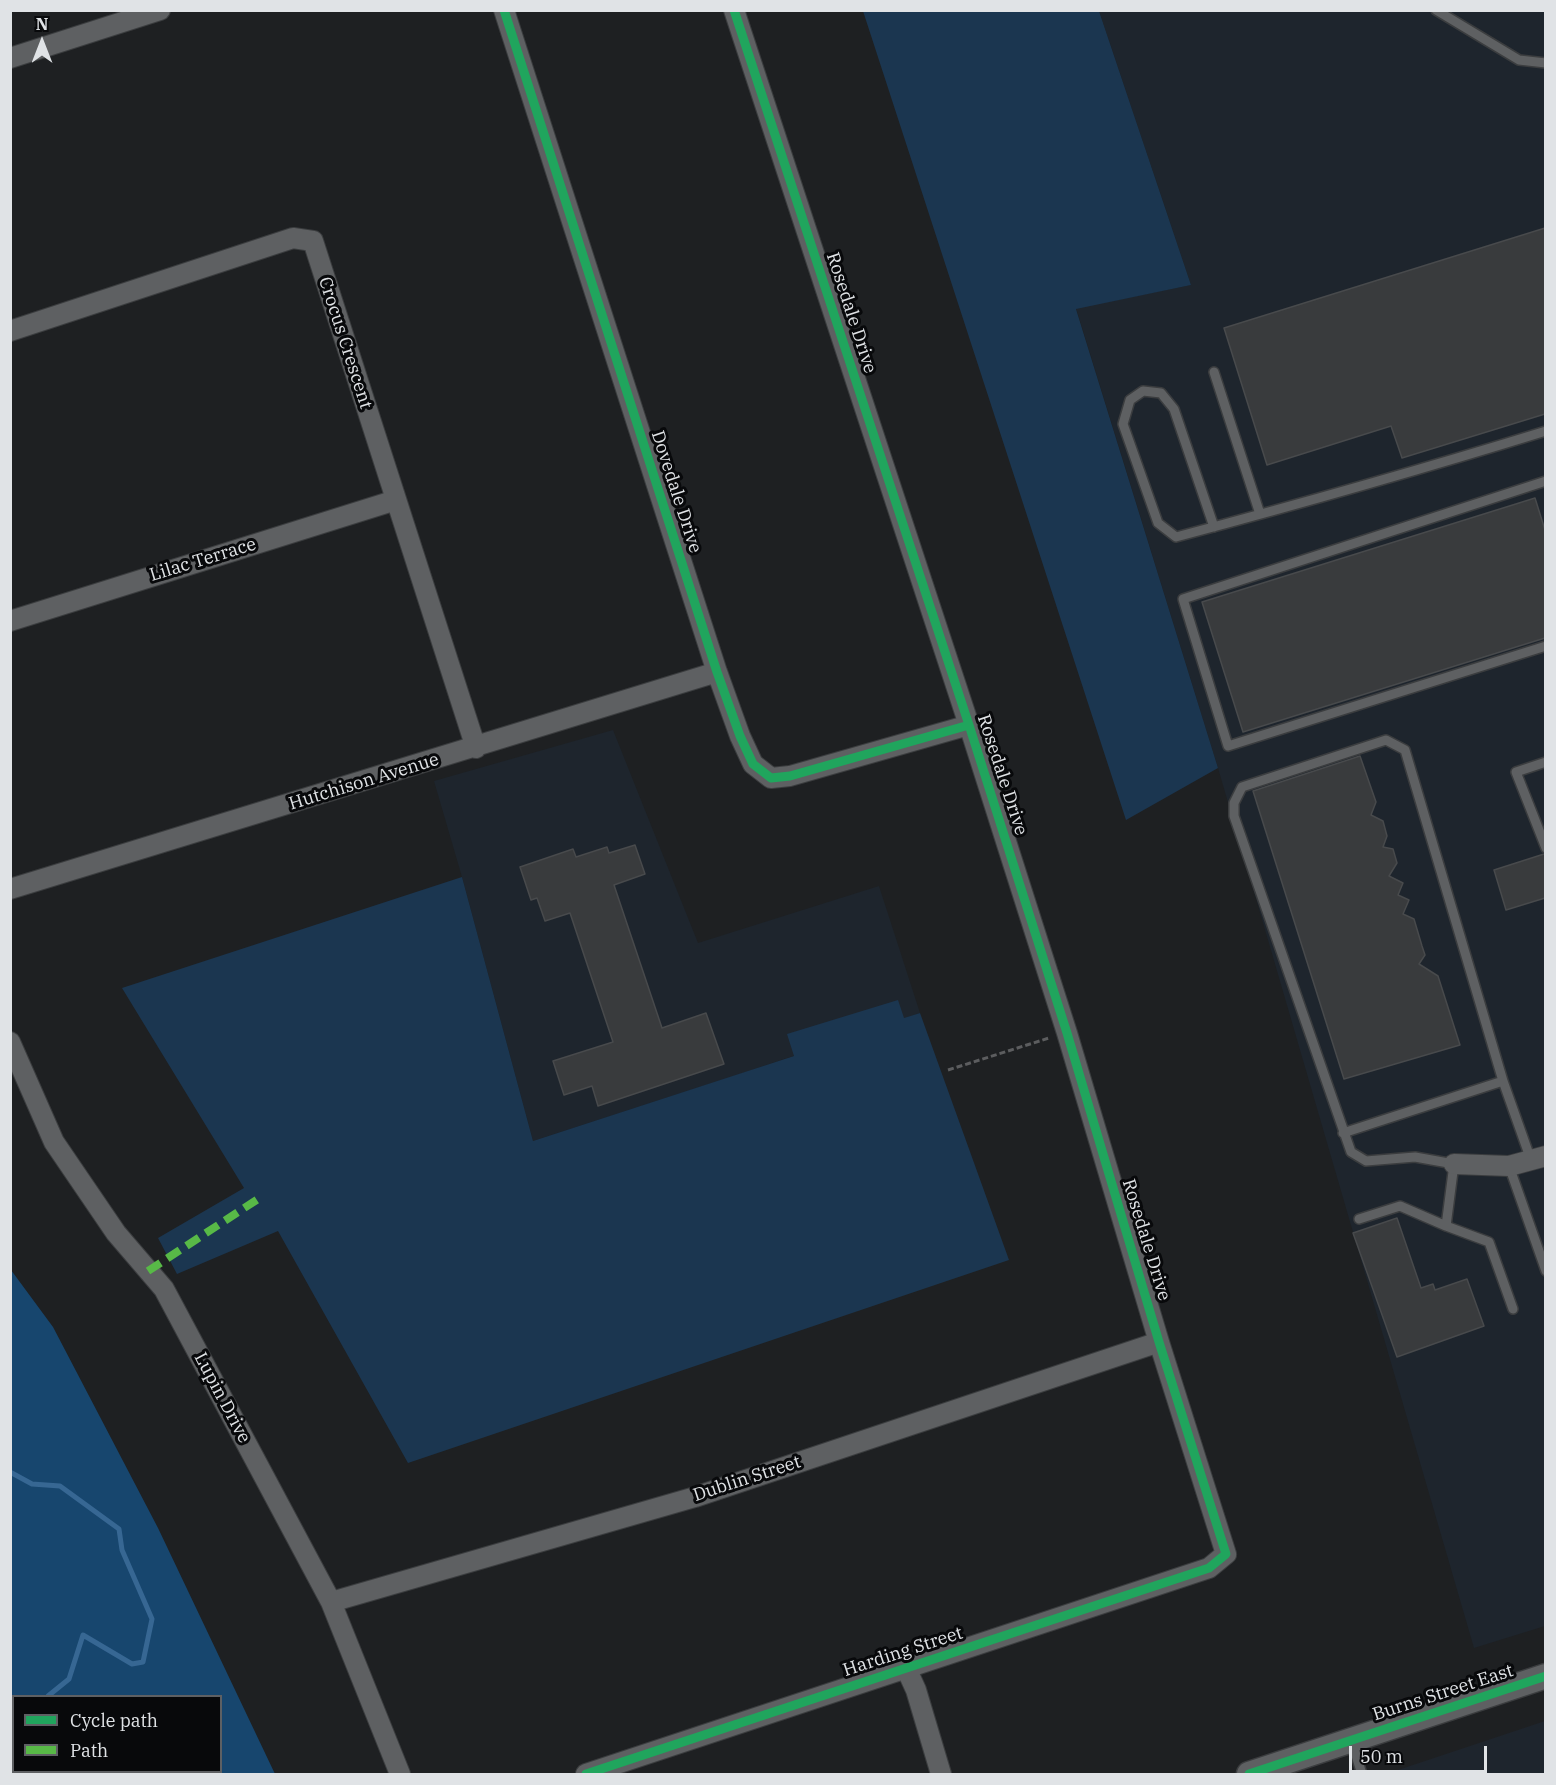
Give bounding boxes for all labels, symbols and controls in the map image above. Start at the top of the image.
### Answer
north arrow [12,12,72,72]
text: N [36,14,48,34]
street label: Rosedale Drive [821,250,881,376]
street label: Crocus Crescent [313,274,377,412]
street label: Dovedale Drive [646,428,706,556]
street label: Lilac Terrace [147,534,259,586]
street label: Rosedale Drive [972,712,1032,838]
street label: Hutchison Avenue [286,749,442,815]
street label: Rosedale Drive [1117,1177,1175,1303]
street label: Lupin Drive [189,1349,255,1447]
street label: Dublin Street [690,1451,804,1507]
street label: Harding Street [840,1622,966,1682]
street label: Burns Street East [1370,1660,1516,1726]
legend [12,1695,222,1773]
text: Cycle path [70,1709,158,1732]
scale bar [1352,1734,1490,1772]
text: Path [70,1739,108,1762]
text: 50 m [1360,1745,1403,1768]

